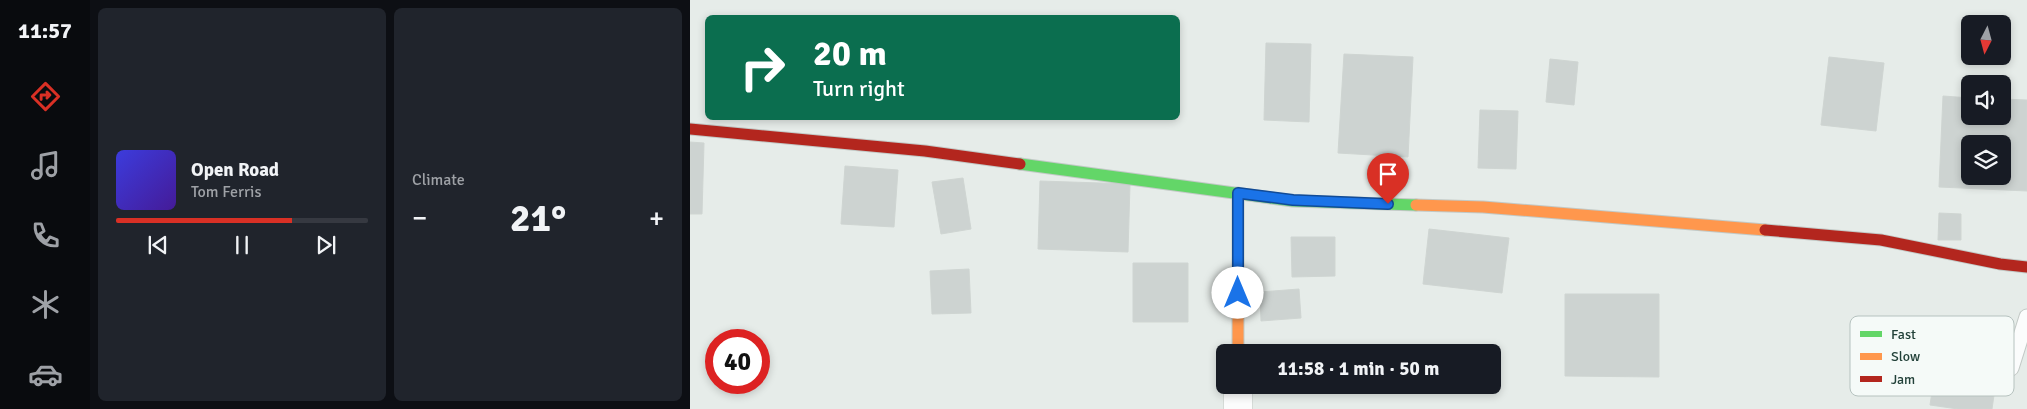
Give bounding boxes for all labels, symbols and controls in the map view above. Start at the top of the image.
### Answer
north arrow [1961,15,2011,65]
map controls [1961,15,2011,185]
text: 11:57 [18,17,72,44]
text: 20 m [813,32,887,75]
icon: right [730,35,795,100]
text: Turn right [813,75,905,102]
button: sound [1961,75,2011,125]
icon: directions [28,79,63,114]
button: layers [1961,135,2011,185]
icon: music [28,148,63,183]
pin [1367,153,1409,204]
text: Open Road [191,158,279,182]
icon: arrive [1374,160,1402,188]
text: Climate [412,170,465,190]
text: Tom Ferris [191,182,261,202]
text: 21° [510,195,566,242]
text: − [412,201,427,235]
text: + [649,201,664,235]
icon: phone [28,218,63,253]
icon: previous [144,231,172,259]
icon: pause [228,231,256,259]
icon: next [312,231,340,259]
position arrow [1211,266,1263,318]
icon: climate [28,287,63,322]
legend [1850,316,2014,396]
text: Fast [1891,326,1916,343]
speed limit sign: 40 [705,329,770,394]
text: Slow [1891,348,1920,365]
icon: car [28,357,63,392]
text: 11:58 · 1 min · 50 m [1278,357,1439,381]
text: Jam [1891,371,1915,388]

